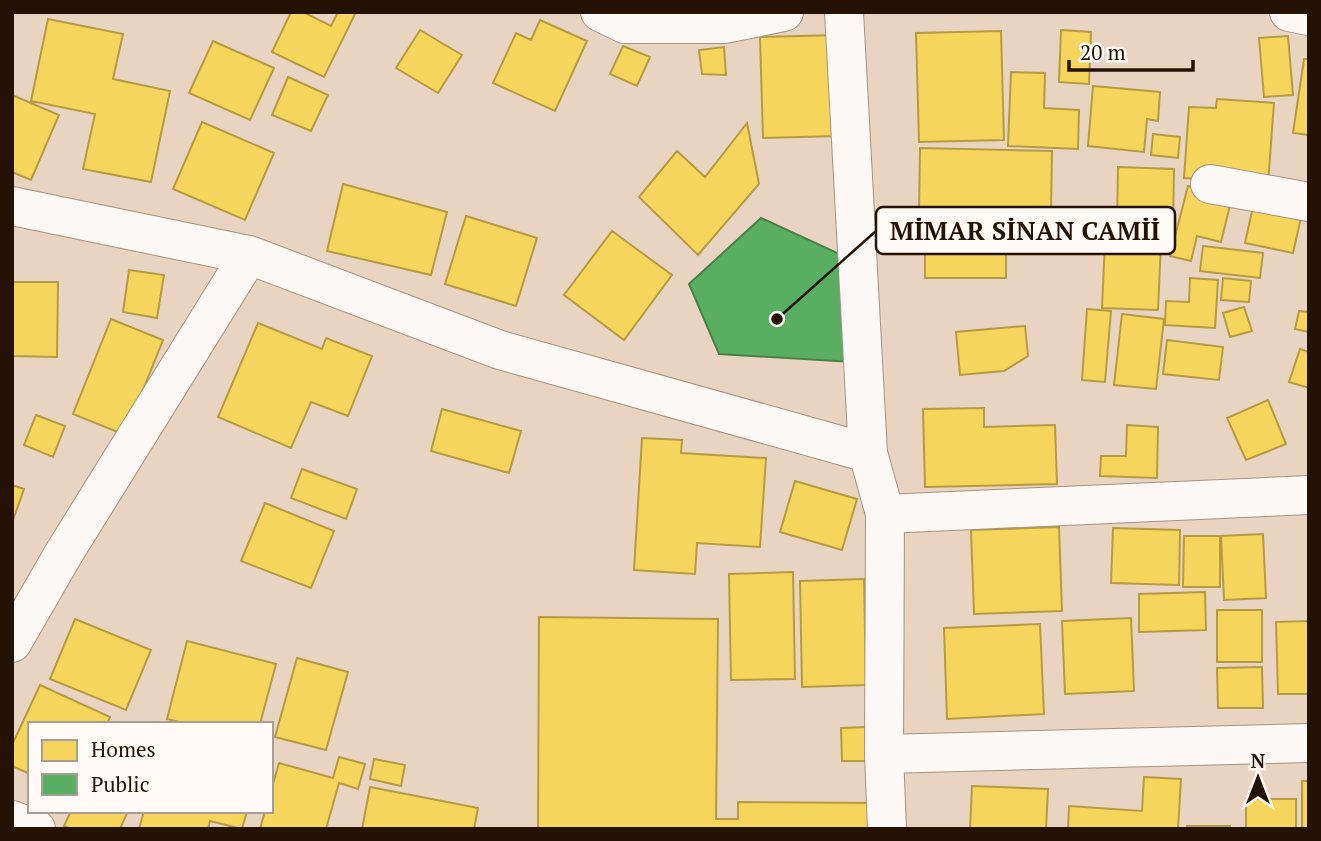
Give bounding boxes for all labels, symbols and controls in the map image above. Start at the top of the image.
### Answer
scale bar [1069,28,1193,72]
text: 20 m [1080,38,1126,66]
callout: MİMAR SİNAN CAMİİ [876,207,1175,254]
text: MİMAR SİNAN CAMİİ [890,213,1160,247]
legend [28,722,273,813]
text: Homes [91,735,156,763]
north arrow [1223,743,1293,813]
text: N [1251,748,1266,773]
text: Public [91,770,149,798]

